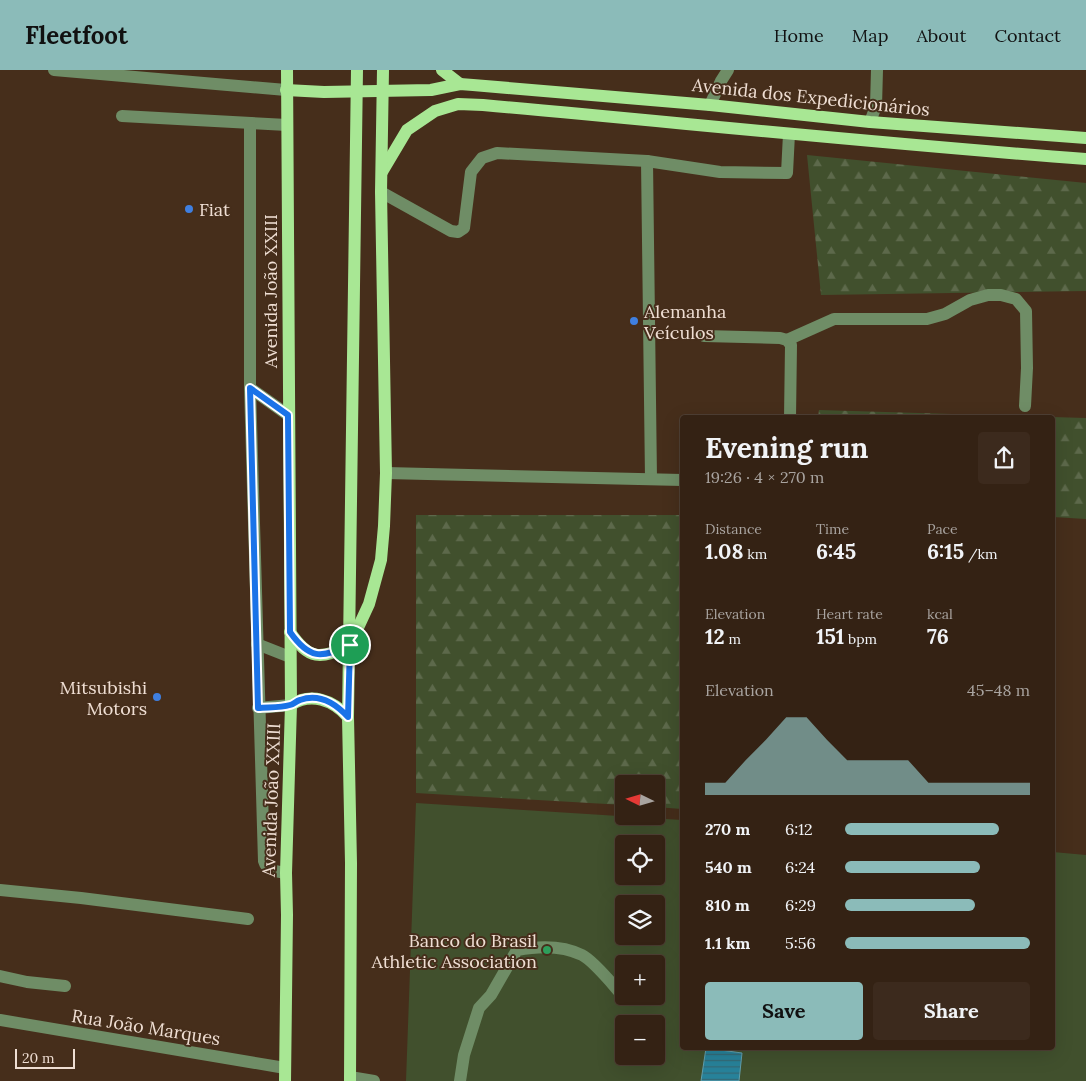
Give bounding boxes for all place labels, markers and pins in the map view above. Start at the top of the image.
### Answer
place label: Fiat [199,198,230,221]
marker: Fiat [183,203,195,215]
place label: Alemanha Veículos [643,300,726,344]
marker: Alemanha Veículos [628,315,640,327]
pin [329,624,371,666]
place label: Mitsubishi Motors [59,676,147,720]
marker: Mitsubishi Motors [151,691,163,703]
place label: Banco do Brasil Athletic Association [371,929,537,973]
marker: Banco do Brasil Athletic Association [541,944,553,956]

